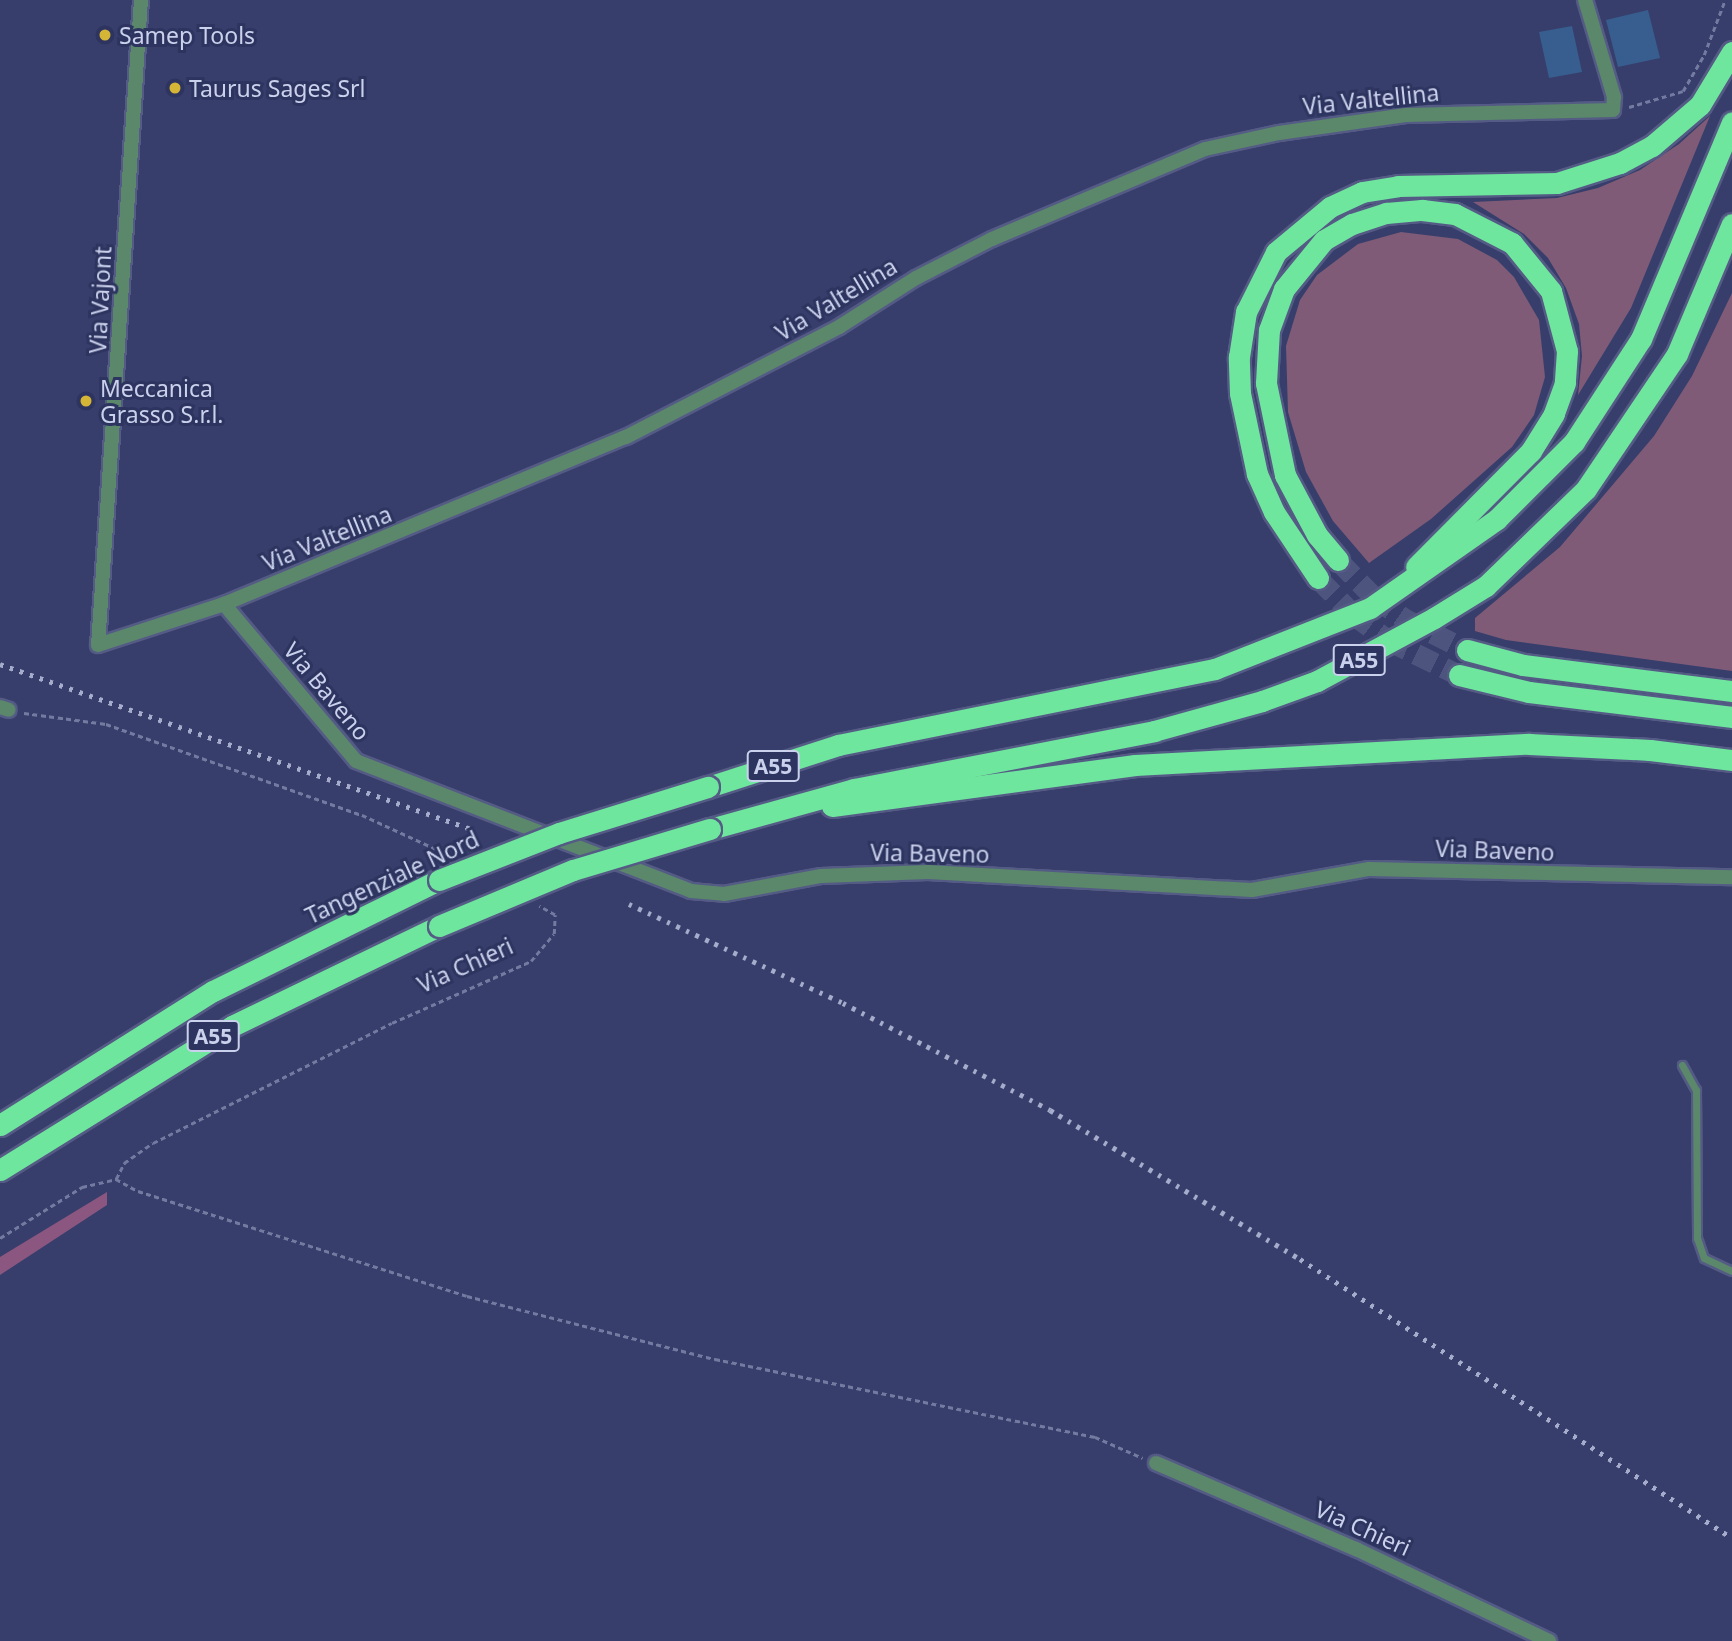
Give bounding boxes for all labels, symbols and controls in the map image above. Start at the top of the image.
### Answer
place label: Samep Tools [119,21,255,49]
marker: Samep Tools [97,27,113,43]
place label: Taurus Sages Srl [189,74,365,102]
street label: Via Valtellina [1301,78,1441,120]
marker: Taurus Sages Srl [167,80,183,96]
street label: Via Vajont [83,246,117,354]
street label: Via Valtellina [770,252,902,346]
place label: Meccanica Grasso S.r.l. [100,374,223,428]
marker: Meccanica Grasso S.r.l. [78,393,94,409]
street label: Via Valtellina [258,500,396,576]
street label: Via Baveno [278,636,376,746]
road number: A55 [1331,642,1387,678]
road number: A55 [745,748,801,784]
street label: Tangenziale Nord [301,825,483,929]
street label: Via Baveno [1435,834,1555,866]
street label: Via Baveno [870,838,990,868]
street label: Via Chieri [413,932,517,998]
road number: A55 [185,1018,241,1054]
street label: Via Chieri [1311,1495,1415,1561]

